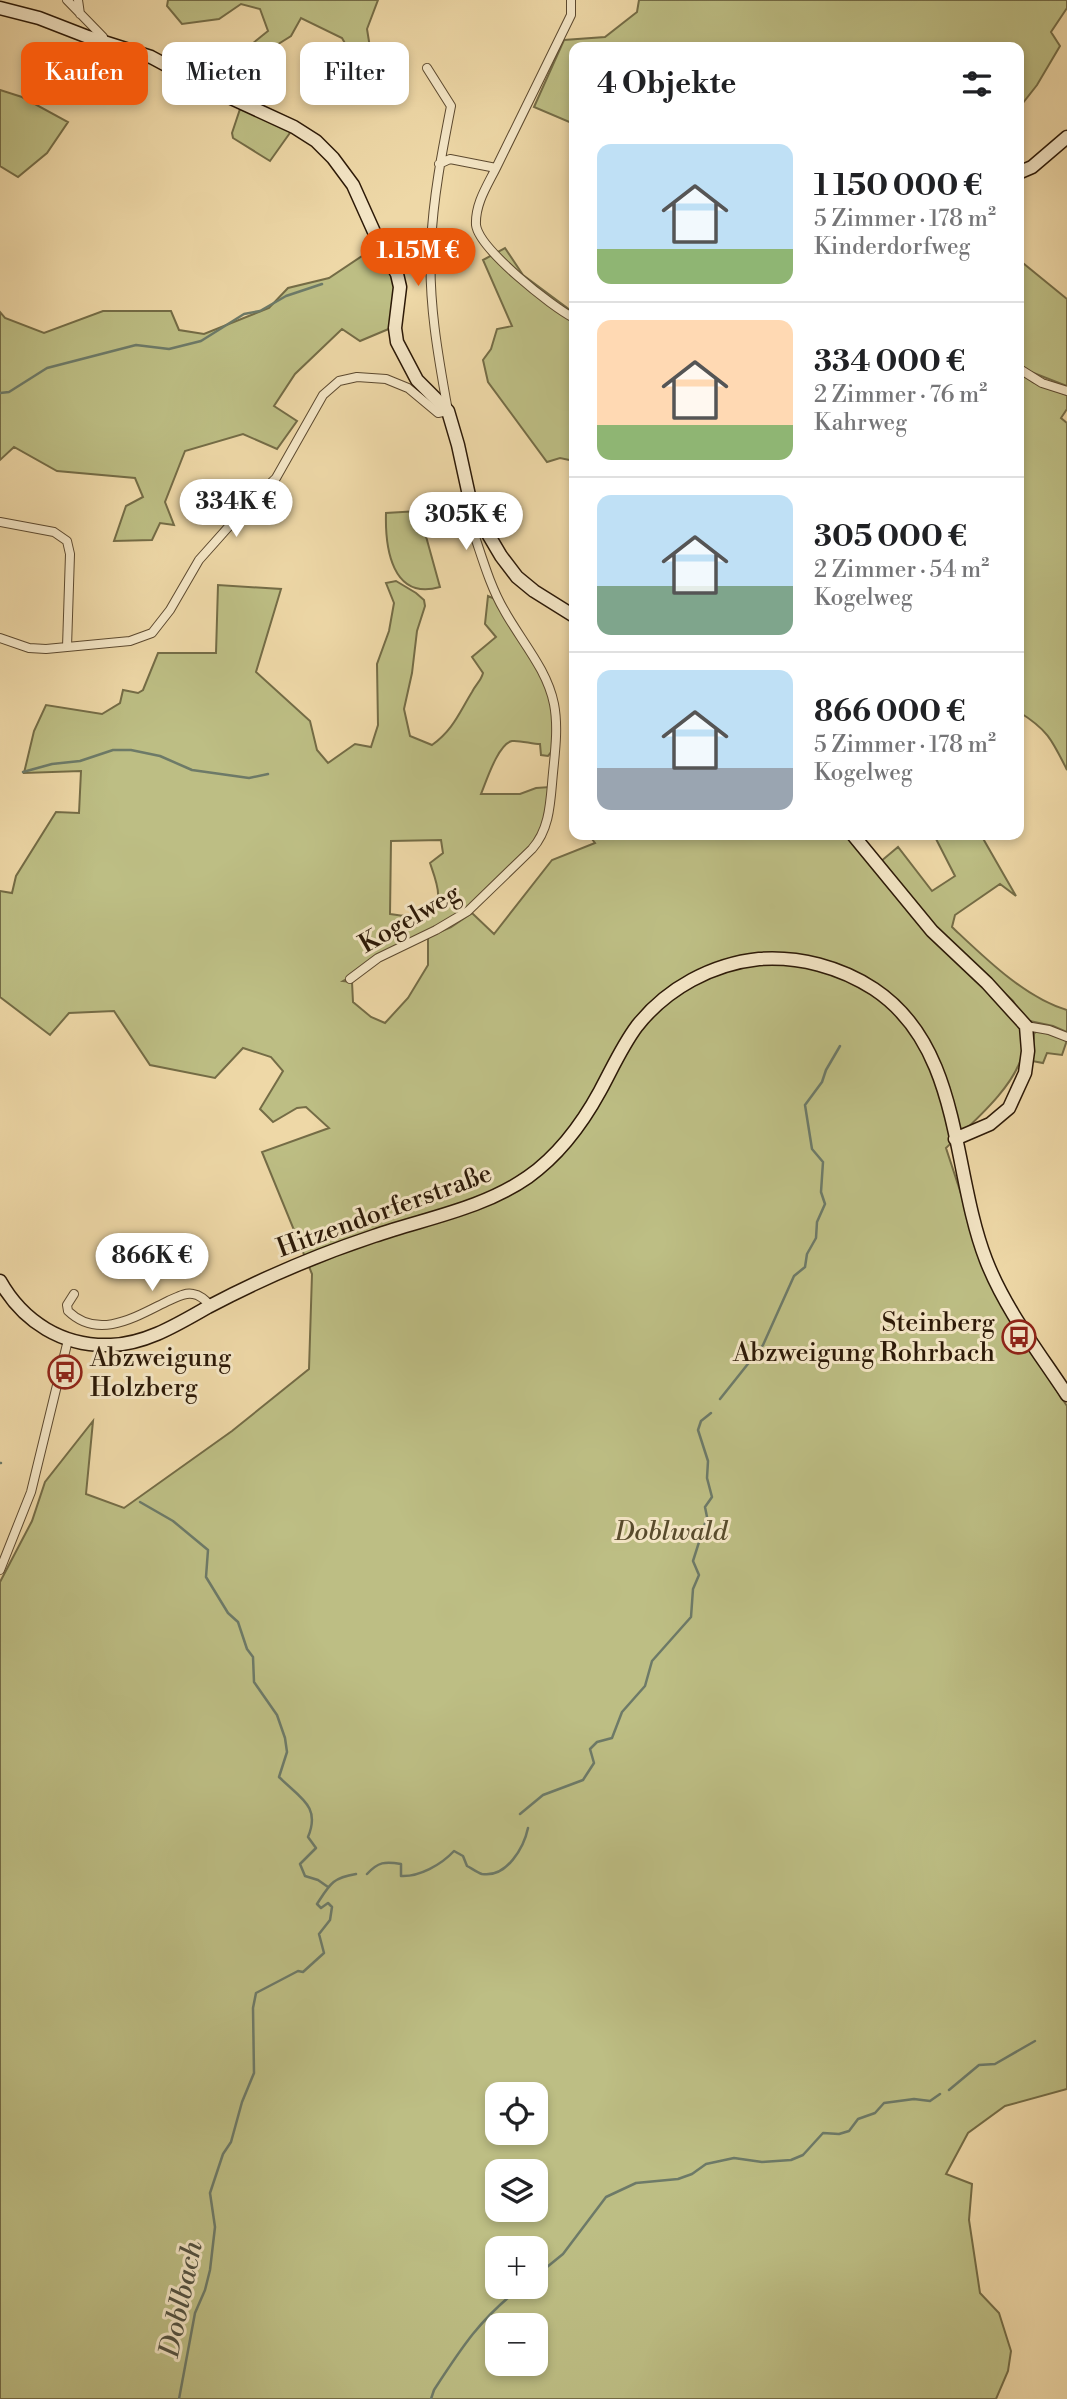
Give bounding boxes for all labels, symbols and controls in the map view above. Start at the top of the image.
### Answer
chip: Kaufen [21,42,148,105]
chip: Mieten [162,42,286,105]
chip: Filter [300,42,409,105]
text: 4 Objekte [597,65,736,103]
icon: filters [958,65,996,103]
text: 1 150 000 € [814,167,983,205]
icon: home [653,172,737,256]
text: 5 Zimmer · 178 m² [814,205,996,233]
pin: 1.15M € [353,229,483,288]
text: Kinderdorfweg [814,233,971,261]
text: 1.15M € [377,237,459,265]
text: 334 000 € [814,343,965,381]
icon: home [653,348,737,432]
text: 2 Zimmer · 76 m² [814,381,987,409]
text: Kahrweg [814,409,907,437]
pin: 334K € [179,480,293,539]
text: 334K € [196,488,276,516]
pin: 305K € [409,492,523,552]
text: 305K € [425,501,507,529]
text: 305 000 € [814,518,967,556]
icon: home [653,523,737,607]
text: 2 Zimmer · 54 m² [814,556,989,584]
text: Kogelweg [814,584,913,612]
text: 866 000 € [814,693,965,731]
icon: home [653,698,737,782]
text: 5 Zimmer · 178 m² [814,731,996,759]
text: Kogelweg [814,759,913,787]
street label: Kogelweg [353,877,466,961]
street label: Hitzendorferstraße [272,1157,496,1265]
pin: 866K € [95,1234,209,1293]
text: 866K € [112,1242,192,1270]
place label: Steinberg Abzweigung Rohrbach [732,1307,996,1369]
bus stop icon: Steinberg Abzweigung Rohrbach [1000,1318,1038,1356]
place label: Abzweigung Holzberg [89,1342,232,1404]
bus stop icon: Abzweigung Holzberg [46,1353,84,1391]
park label: Doblwald [614,1516,729,1548]
map controls [485,2082,548,2376]
button: locate [485,2082,548,2145]
button: layers [485,2159,548,2222]
button: + [485,2236,548,2299]
water label: Doblbach [152,2238,211,2362]
button: − [485,2313,548,2376]

